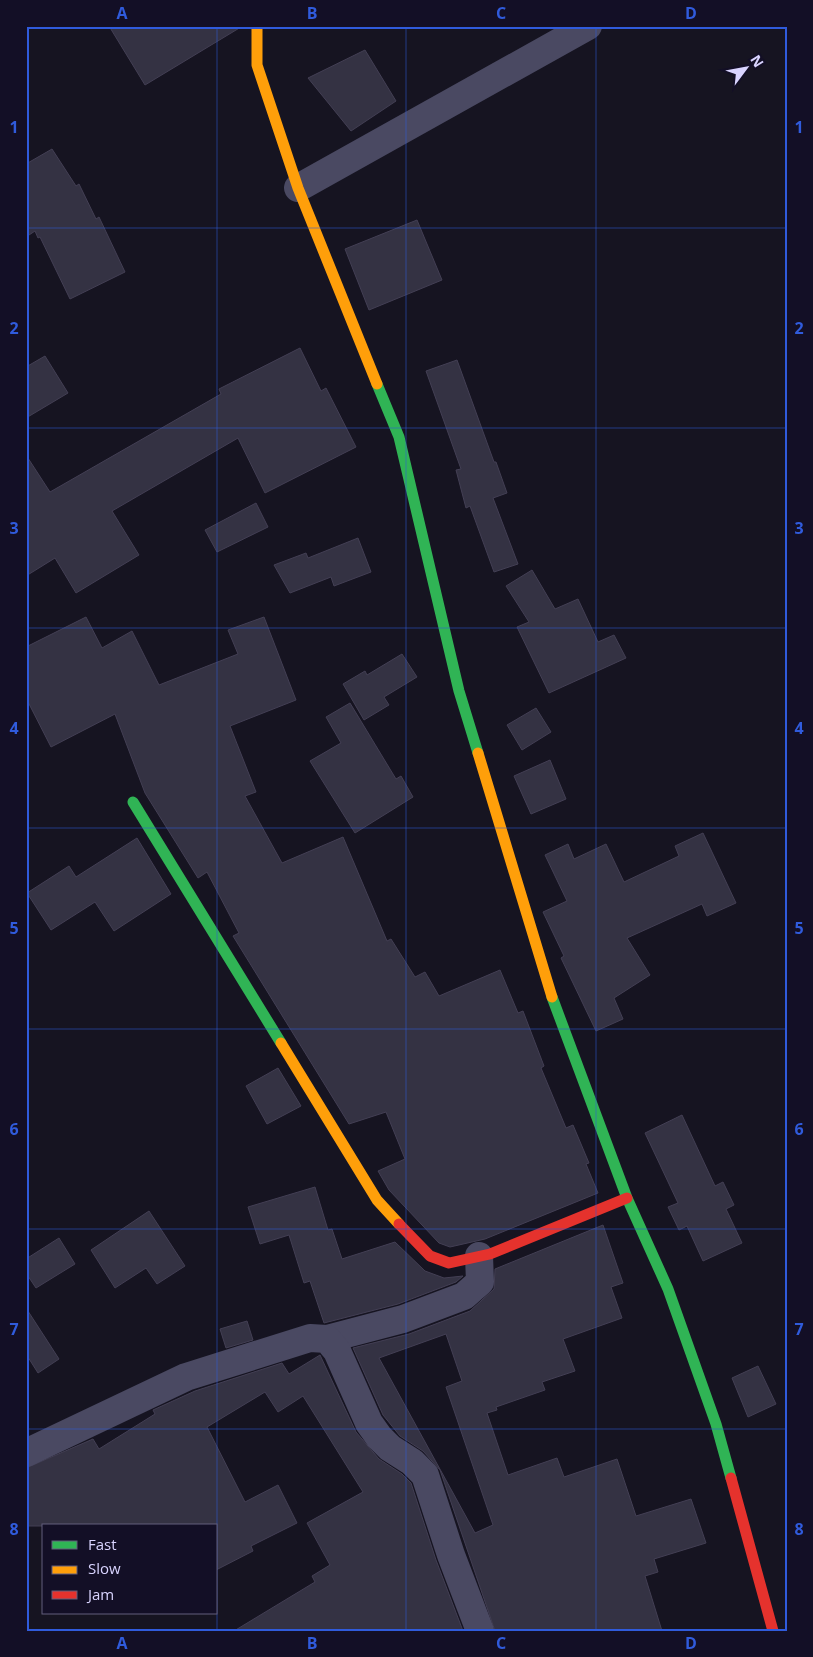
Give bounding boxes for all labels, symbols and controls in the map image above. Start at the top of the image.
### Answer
text: A [116,2,128,24]
text: B [307,2,317,24]
text: C [496,2,506,24]
text: D [685,2,697,24]
north arrow [720,42,770,92]
text: N [746,51,769,71]
text: 1 [9,116,19,138]
text: 1 [794,116,804,138]
text: 2 [9,317,19,339]
text: 2 [794,317,804,339]
text: 3 [9,517,19,539]
text: 3 [794,517,804,539]
text: 4 [9,717,19,739]
text: 4 [794,717,804,739]
text: 5 [9,917,19,939]
text: 5 [794,917,804,939]
text: 6 [9,1118,19,1140]
text: 6 [794,1118,804,1140]
text: 7 [9,1318,19,1340]
text: 7 [794,1318,804,1340]
text: 8 [9,1518,19,1540]
text: 8 [794,1518,804,1540]
legend [42,1524,218,1614]
text: Fast [88,1534,117,1554]
text: Slow [88,1558,121,1578]
text: Jam [86,1584,114,1604]
text: A [116,1632,128,1654]
text: B [307,1632,317,1654]
text: C [496,1632,506,1654]
text: D [685,1632,697,1654]

